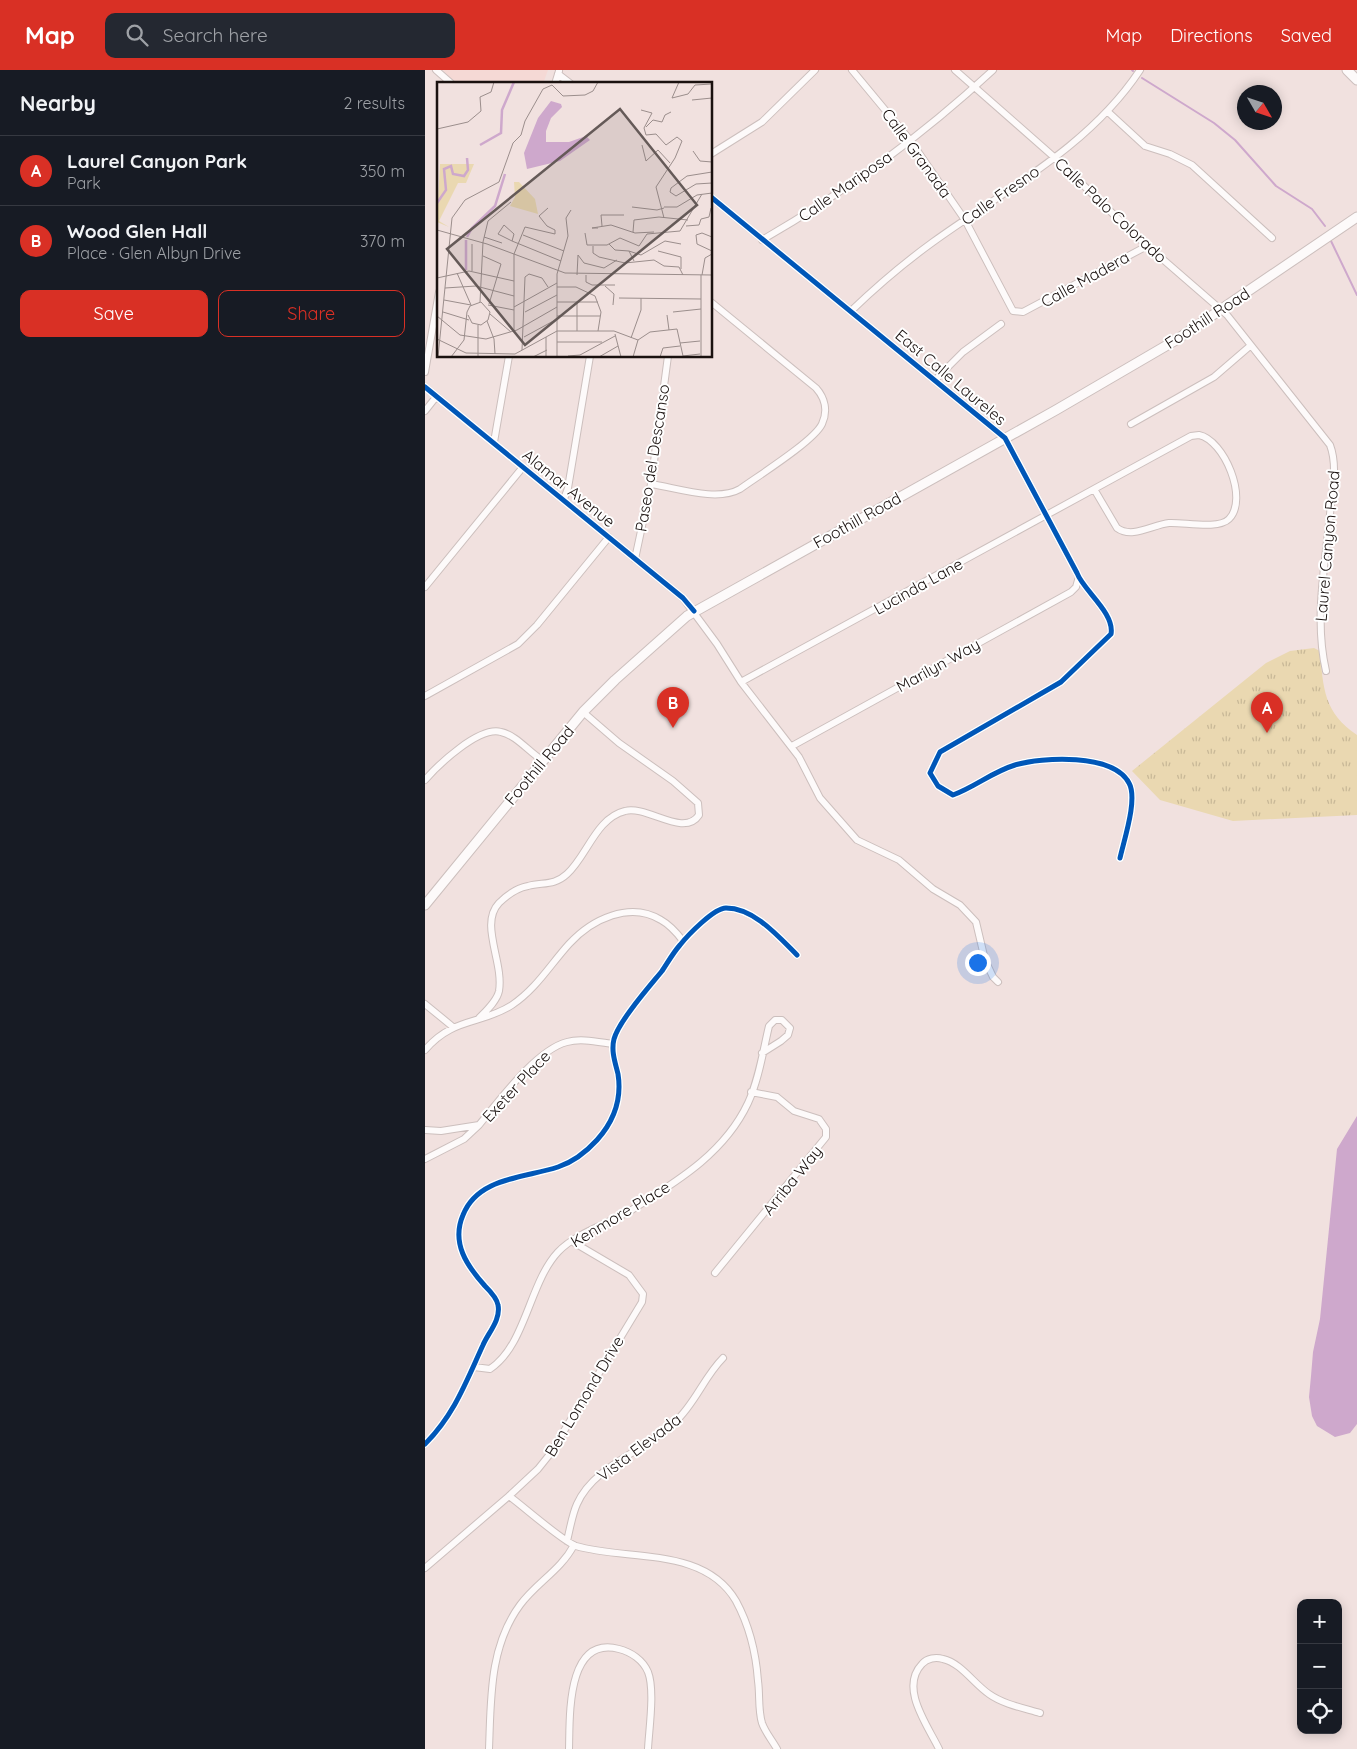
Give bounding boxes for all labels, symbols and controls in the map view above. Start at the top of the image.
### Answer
search box [105,13,455,58]
text: Map [25,20,75,50]
icon: search [123,21,151,49]
text: Search here [163,23,268,47]
text: Map [1105,24,1142,47]
text: Directions [1170,24,1253,47]
text: Saved [1281,24,1332,47]
inset map [437,82,713,358]
north arrow [1237,85,1282,130]
text: Nearby [20,90,96,116]
text: 2 results [343,93,405,113]
street label: Calle Granada [878,104,956,202]
street label: Calle Mariposa [794,146,896,226]
text: Laurel Canyon Park [67,149,247,173]
street label: Calle Palo Colorado [1051,153,1171,267]
text: A [31,161,41,181]
text: 350 m [359,161,405,181]
street label: Calle Fresno [957,161,1043,229]
text: Park [67,173,101,193]
text: Wood Glen Hall [67,219,207,243]
text: B [31,231,41,251]
text: 370 m [360,231,405,251]
text: Place · Glen Albyn Drive [67,243,241,263]
street label: Calle Madera [1037,246,1133,312]
street label: Foothill Road [1161,283,1253,353]
button: Save [20,290,208,337]
button: Share [218,290,405,337]
street label: East Calle Laureles [891,325,1011,429]
street label: Paseo del Descanso [630,383,674,533]
street label: Alamar Avenue [519,445,619,531]
street label: Laurel Canyon Road [1310,470,1344,622]
street label: Foothill Road [810,488,904,552]
street label: Lucinda Lane [870,553,966,619]
street label: Marilyn Way [893,634,983,696]
pin: B [657,687,689,728]
pin: A [1251,692,1283,733]
street label: Foothill Road [500,721,578,809]
your location [965,950,991,976]
street label: Exeter Place [478,1046,554,1126]
street label: Arriba Way [758,1141,826,1219]
street label: Kenmore Place [567,1176,673,1252]
street label: Ben Lomond Drive [540,1332,628,1460]
street label: Vista Elevada [593,1409,685,1485]
map controls [1297,1599,1342,1734]
button: + [1297,1599,1342,1644]
button: − [1297,1644,1342,1689]
button: locate [1297,1689,1342,1734]

